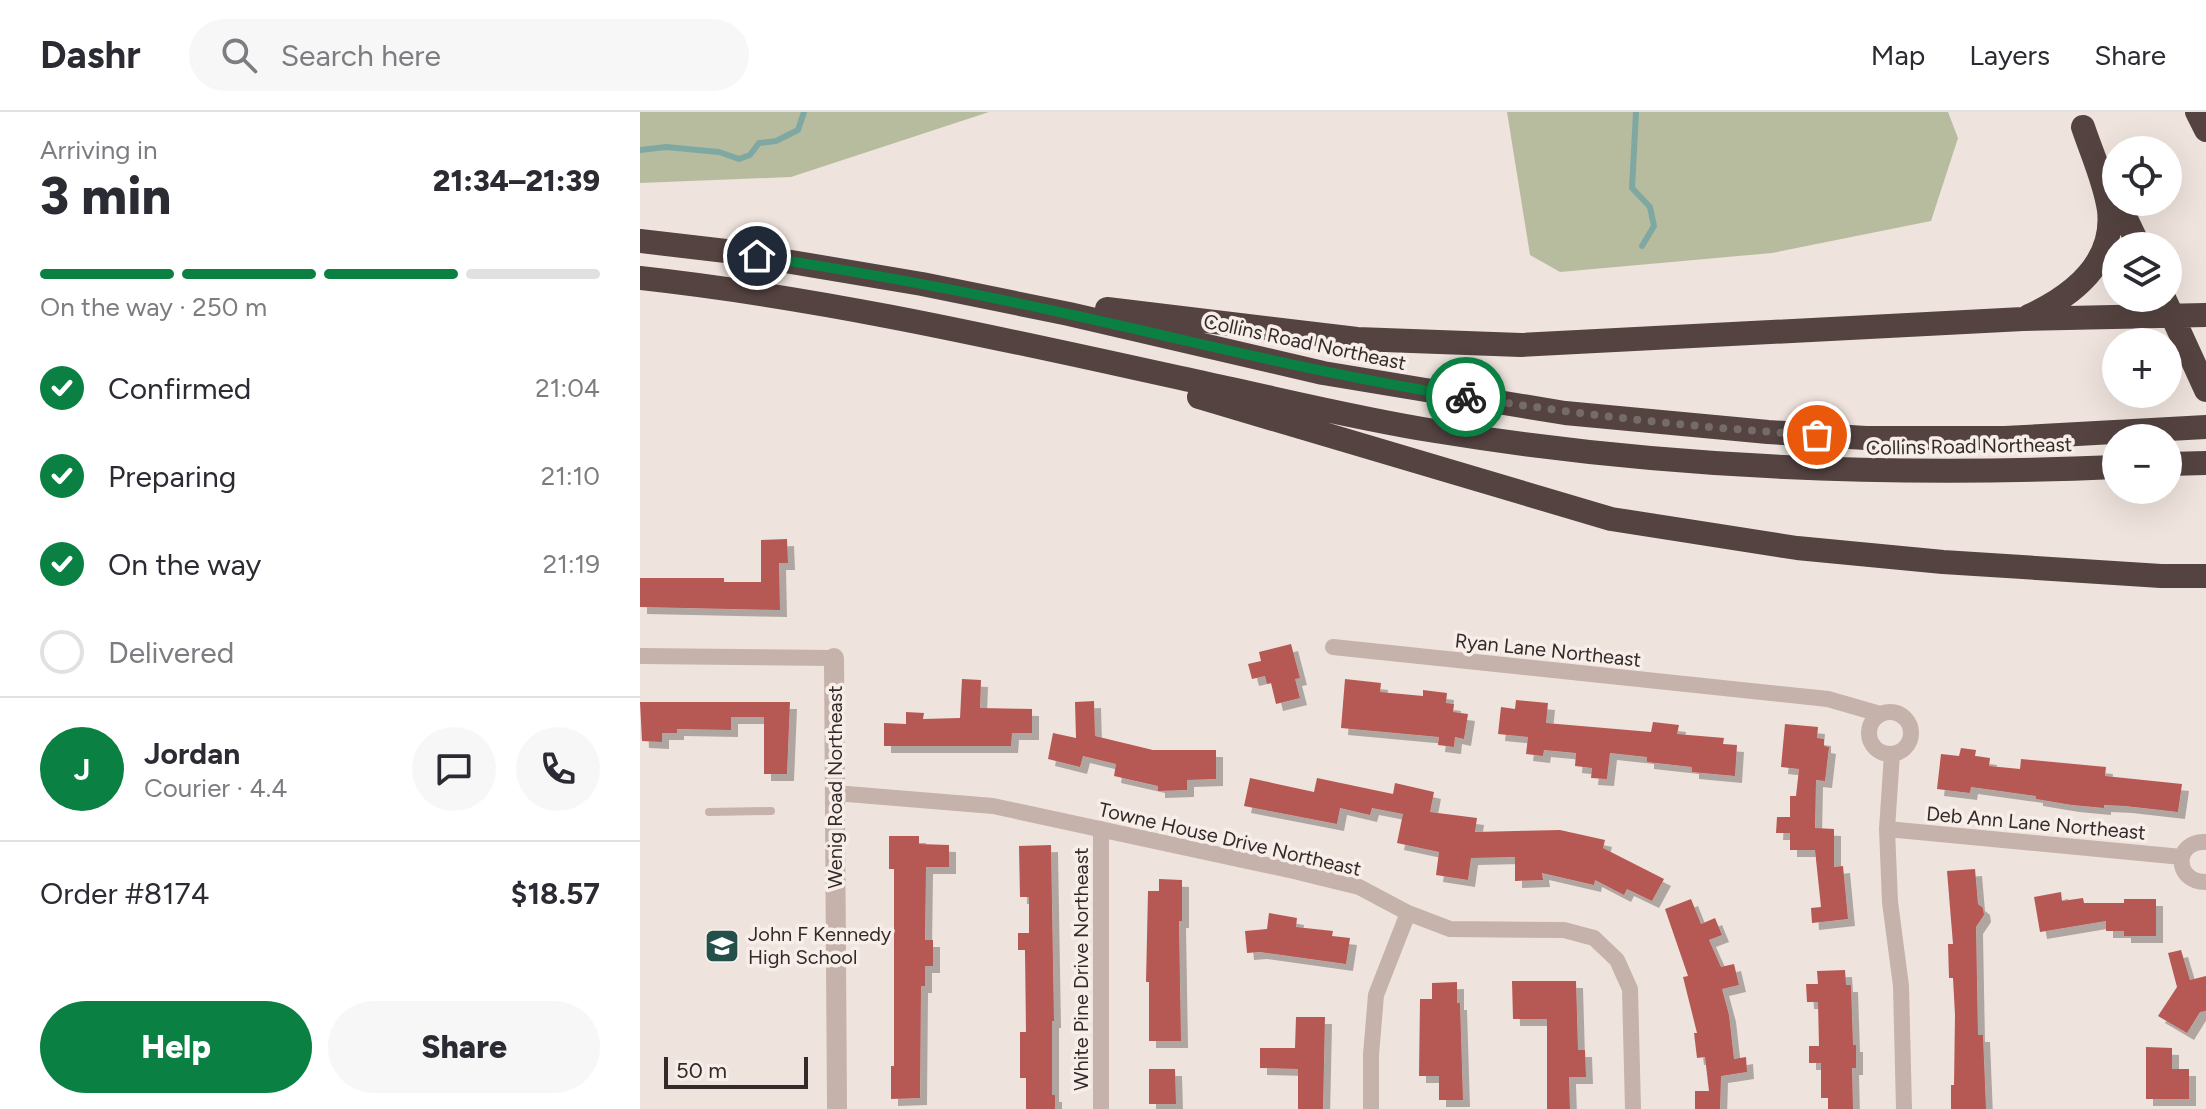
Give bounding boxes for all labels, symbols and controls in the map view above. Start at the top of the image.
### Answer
search box [189,19,749,91]
text: Dashr [40,32,141,78]
icon: search [217,33,261,77]
text: Search here [281,37,441,74]
text: Map [1871,38,1925,72]
text: Layers [1969,38,2050,72]
text: Share [2094,38,2166,72]
text: Arriving in [40,134,158,166]
map controls [2102,136,2182,504]
button: locate [2102,136,2182,216]
text: 21:34–21:39 [433,162,600,199]
text: 3 min [40,165,171,227]
pin [723,222,791,290]
button: layers [2102,232,2182,312]
icon: home [735,234,779,278]
text: On the way · 250 m [40,291,267,323]
street label: Collins Road Northeast [1202,309,1408,375]
button: + [2102,328,2182,408]
courier [1426,357,1506,437]
icon: check [40,366,84,410]
text: Confirmed [108,370,251,407]
text: 21:04 [535,372,600,404]
icon: bike [1444,375,1488,419]
pin [1783,401,1851,469]
icon: bag [1795,413,1839,457]
button: − [2102,424,2182,504]
street label: Collins Road Northeast [1866,432,2072,460]
icon: check [40,454,84,498]
text: Preparing [108,458,236,495]
text: 21:10 [541,460,600,492]
icon: check [40,542,84,586]
text: On the way [108,546,261,583]
text: 21:19 [543,548,600,580]
street label: Ryan Lane Northeast [1454,628,1642,672]
text: Delivered [108,634,234,671]
street label: Wenig Road Northeast [823,685,847,889]
button: chat [412,727,496,811]
button: phone [516,727,600,811]
text: Jordan [144,735,240,772]
text: J [74,751,90,788]
text: Courier · 4.4 [144,772,287,804]
street label: Towne House Drive Northeast [1096,797,1364,881]
street label: Deb Ann Lane Northeast [1925,801,2147,845]
street label: White Pine Drive Northeast [1069,847,1093,1091]
text: Order #8174 [40,875,209,912]
text: $18.57 [511,875,600,912]
place label: John F Kennedy High School [748,922,892,969]
school or university icon: John F Kennedy High School [703,927,741,965]
button: Help [40,1001,312,1093]
button: Share [328,1001,600,1093]
scale bar [664,1053,808,1089]
text: 50 m [676,1057,727,1084]

